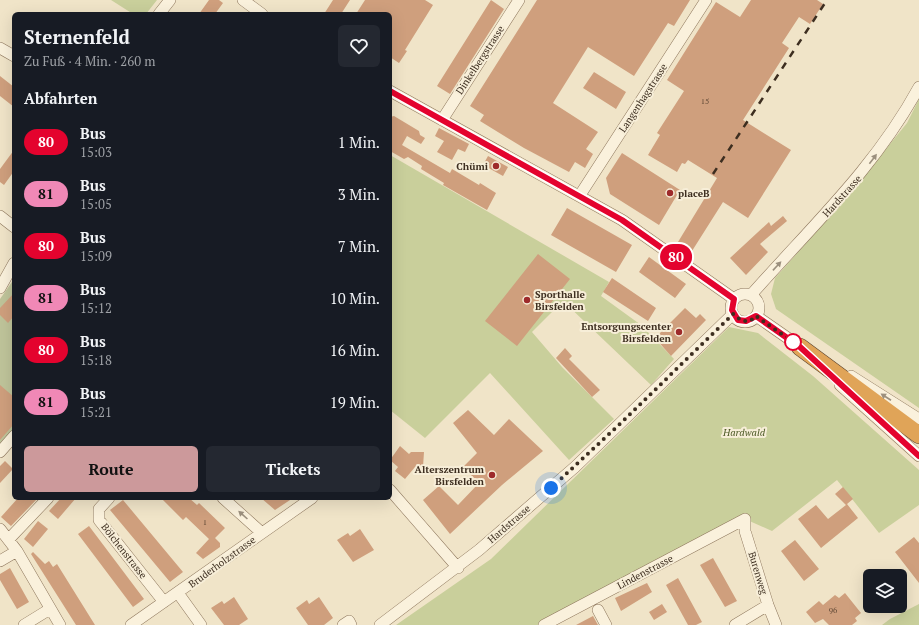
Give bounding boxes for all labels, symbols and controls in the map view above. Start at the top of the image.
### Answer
street label: Dinkelbergstrasse [453,23,507,97]
text: Sternenfeld [24,24,130,49]
button: heart [338,25,380,67]
text: Zu Fuß · 4 Min. · 260 m [24,52,156,70]
street label: Langenhagstrasse [616,61,670,135]
text: Abfahrten [24,88,97,108]
house number: 15 [701,96,709,106]
text: Bus [80,123,106,143]
text: 80 [38,132,54,151]
text: 1 Min. [338,132,380,152]
text: 15:03 [80,143,112,161]
one-way arrow [869,153,877,164]
place label: Chümi [456,160,489,173]
marker: Chümi [491,161,501,171]
street label: Hardstrasse [820,172,864,220]
text: Bus [80,175,106,195]
text: 81 [38,184,54,203]
text: 3 Min. [338,184,380,204]
place label: placeB [678,187,710,200]
marker: placeB [665,188,675,198]
text: 15:05 [80,195,112,213]
text: Bus [80,227,106,247]
text: 80 [38,236,54,255]
text: 7 Min. [338,236,380,256]
line badge: 80 [658,244,694,270]
text: 15:09 [80,247,112,265]
text: 80 [668,247,684,266]
one-way arrow [772,261,782,271]
text: Bus [80,279,106,299]
text: 81 [38,288,54,307]
text: 10 Min. [330,288,380,308]
place label: Sporthalle Birsfelden [535,288,586,313]
marker: Sporthalle Birsfelden [522,295,532,305]
text: 15:12 [80,299,112,317]
place label: Entsorgungscenter Birsfelden [581,320,672,345]
marker: Entsorgungscenter Birsfelden [674,327,684,337]
text: Bus [80,331,106,351]
unlabelled marker [784,333,802,351]
text: 80 [38,340,54,359]
text: 16 Min. [330,340,380,360]
text: 15:18 [80,351,112,369]
text: Bus [80,383,106,403]
text: 81 [38,392,54,411]
text: 19 Min. [330,392,380,412]
one-way arrow [881,394,892,401]
text: 15:21 [80,403,112,421]
park label: Hardwald [722,426,766,439]
button: Route [24,446,198,492]
button: Tickets [206,446,380,492]
place label: Alterszentrum Birsfelden [415,463,485,488]
marker: Alterszentrum Birsfelden [487,470,497,480]
your location [541,478,561,498]
street label: Hardstrasse [485,502,533,546]
one-way arrow [237,511,248,520]
house number: 1 [203,517,207,527]
street label: Bölchenstrasse [98,521,150,581]
street label: Bruderholzstrasse [186,533,258,591]
street label: Burenweg [745,550,771,597]
street label: Lindenstrasse [615,552,675,592]
map controls [863,569,907,613]
button: layers [863,569,907,613]
house number: 96 [829,605,838,615]

